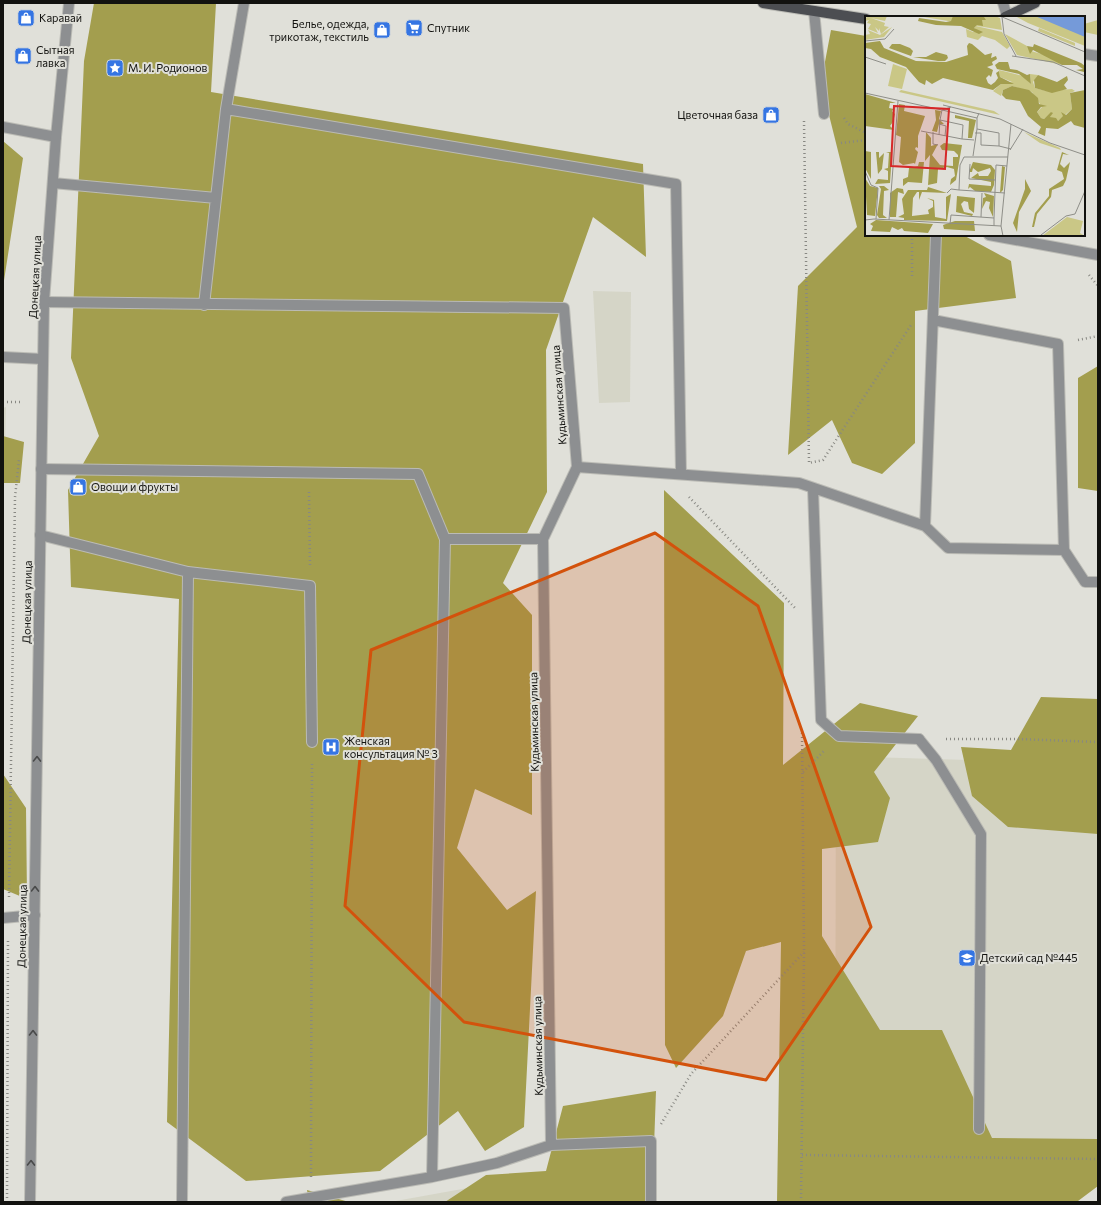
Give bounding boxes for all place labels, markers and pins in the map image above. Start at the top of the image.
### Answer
shop icon: Каравай [16,8,36,28]
place label: Каравай [39,11,82,24]
place label: Белье, одежда, трикотаж, текстиль [269,17,369,43]
supermarket icon: Спутник [404,18,424,38]
shop icon: Белье, одежда, трикотаж, текстиль [372,20,392,40]
place label: Спутник [427,21,470,34]
place label: Сытная лавка [36,43,74,69]
shop icon: Сытная лавка [13,46,33,66]
place icon: М. И. Родионов [105,58,125,78]
place label: М. И. Родионов [128,61,208,74]
shop icon: Цветочная база [761,105,781,125]
place label: Цветочная база [677,108,758,121]
shop icon: Овощи и фрукты [68,477,88,497]
place label: Овощи и фрукты [91,480,178,493]
place label: Женская консультация № 3 [344,734,438,760]
hospital icon: Женская консультация № 3 [321,737,341,757]
school or university icon: Детский сад №445 [957,948,977,968]
place label: Детский сад №445 [980,951,1078,964]

